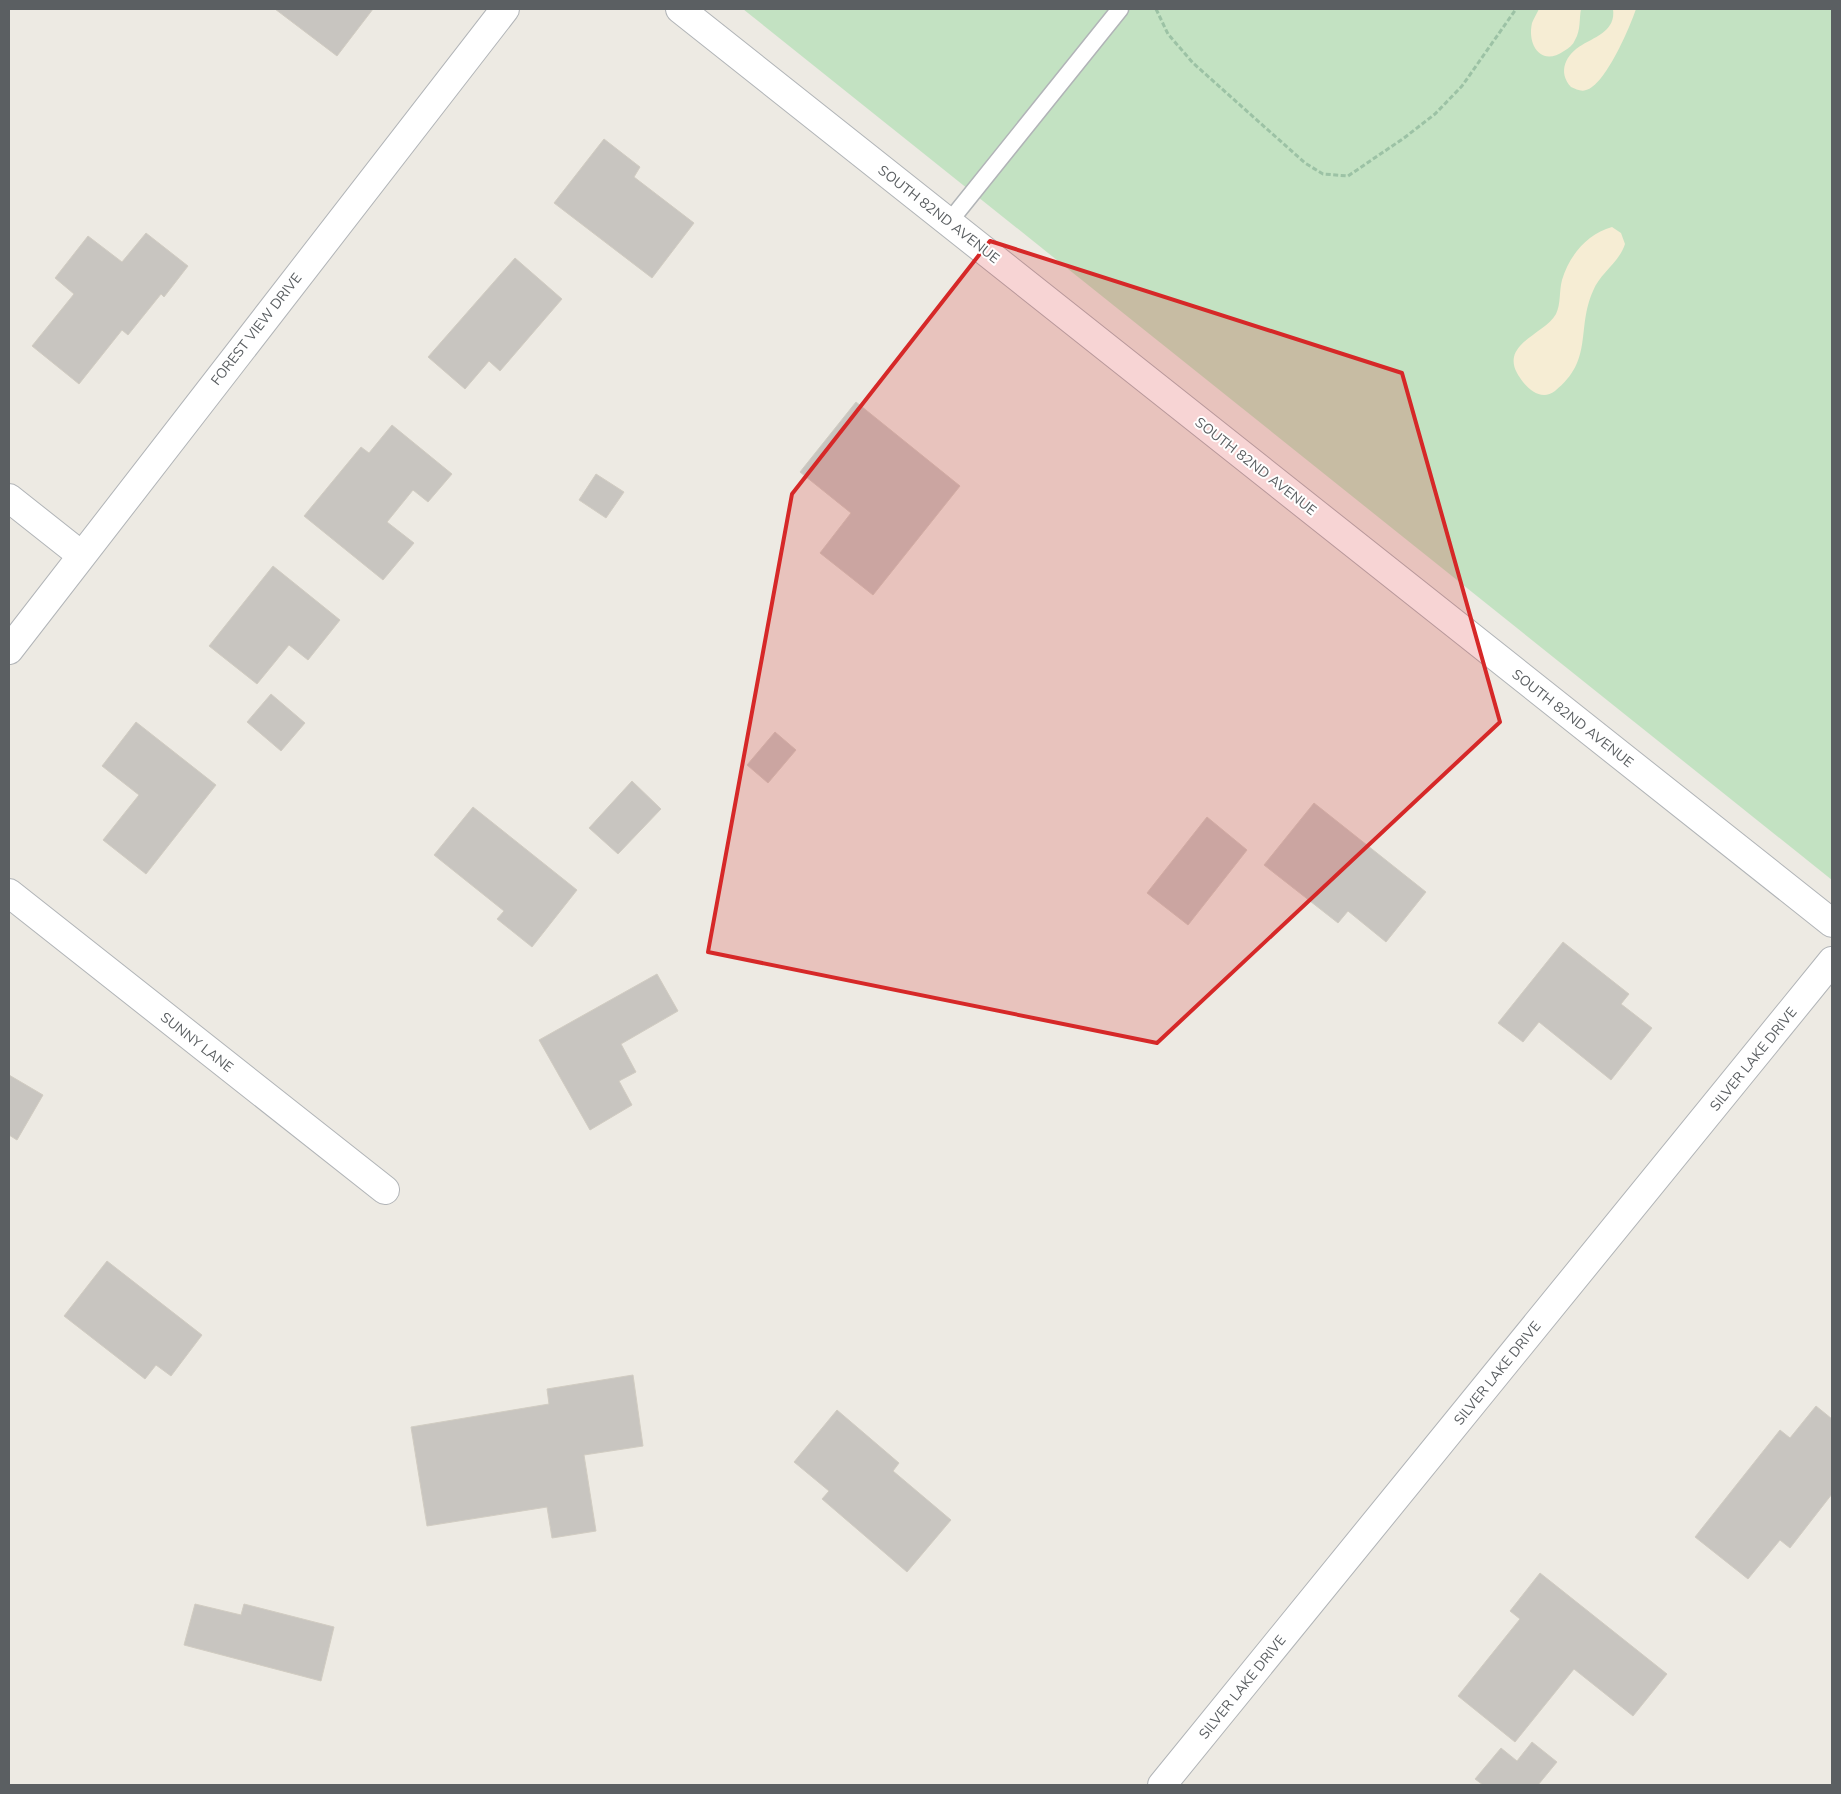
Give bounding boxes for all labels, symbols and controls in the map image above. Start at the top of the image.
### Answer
street label: SOUTH 82ND AVENUE [874,161,1003,268]
street label: FOREST VIEW DRIVE [207,269,306,389]
street label: SOUTH 82ND AVENUE [1191,413,1320,520]
street label: SOUTH 82ND AVENUE [1508,665,1637,772]
street label: SILVER LAKE DRIVE [1706,1003,1801,1115]
street label: SUNNY LANE [156,1008,237,1077]
street label: SILVER LAKE DRIVE [1450,1317,1545,1429]
street label: SILVER LAKE DRIVE [1195,1631,1290,1743]

